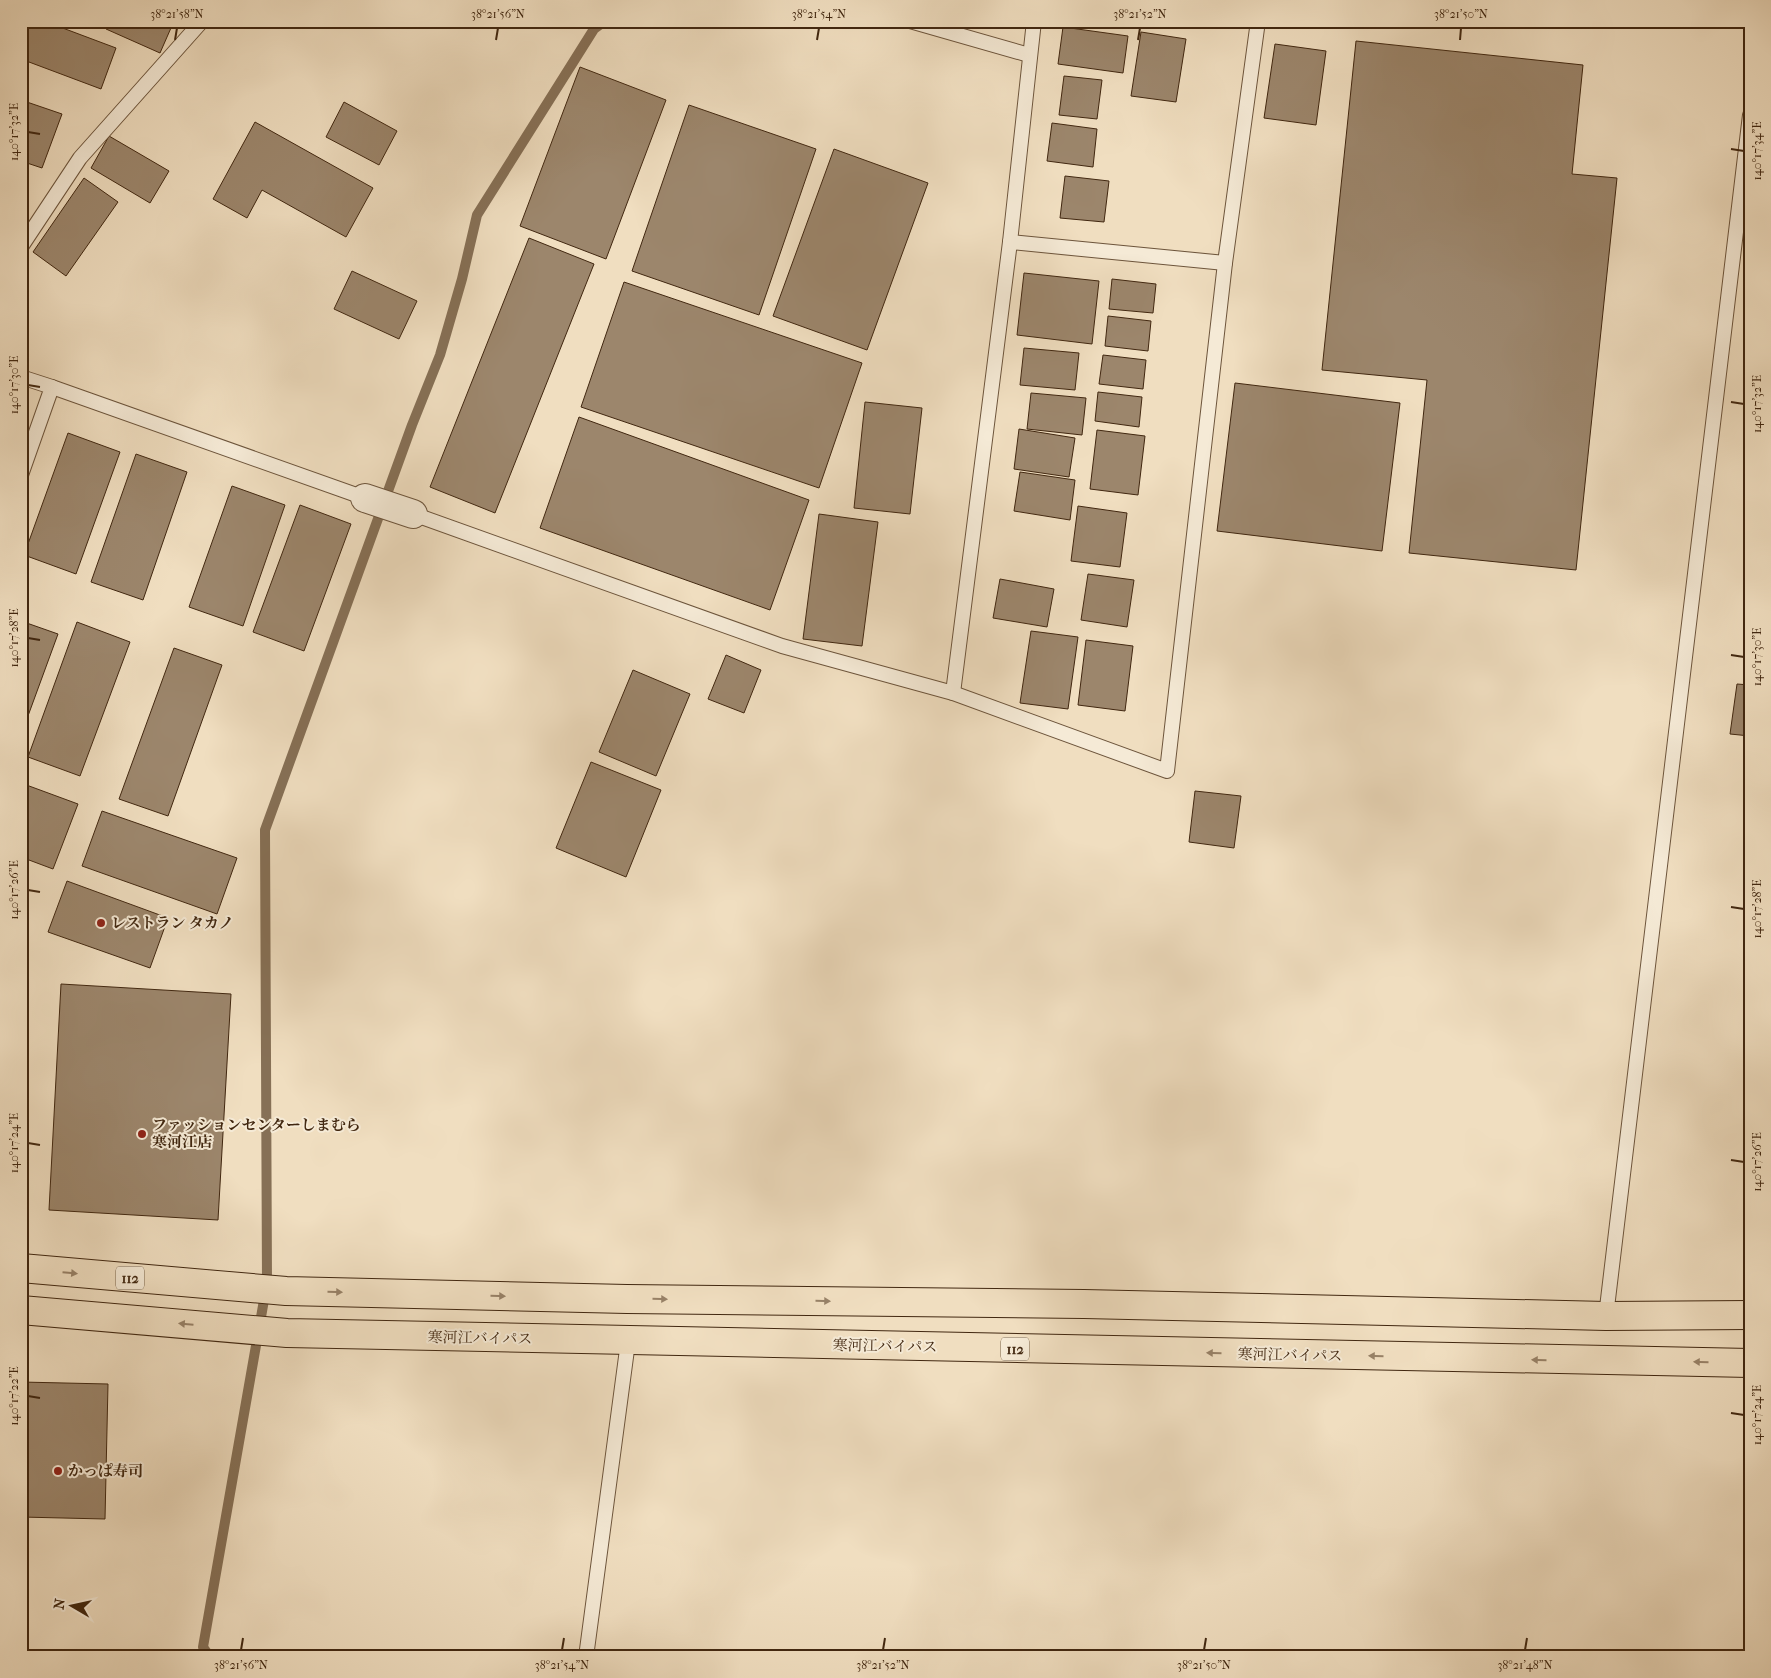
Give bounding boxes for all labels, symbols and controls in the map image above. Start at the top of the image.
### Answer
text: 38°21'58"N [150,7,204,21]
text: 38°21'56"N [471,7,525,21]
text: 38°21'54"N [792,7,846,21]
text: 38°21'52"N [1113,7,1167,21]
text: 38°21'50"N [1434,7,1488,21]
text: 140°17'32"E [7,103,21,161]
text: 140°17'34"E [1750,121,1764,181]
text: 140°17'30"E [7,356,21,414]
text: 140°17'32"E [1750,375,1764,433]
text: 140°17'28"E [7,608,21,668]
text: 140°17'30"E [1750,628,1764,686]
text: 140°17'26"E [7,860,21,920]
text: 140°17'28"E [1750,879,1764,939]
place label: レストラン タカノ [111,914,234,932]
marker: レストラン タカノ [95,917,107,929]
text: 140°17'24"E [7,1113,21,1173]
place label: ファッションセンターしまむら 寒河江店 [152,1116,361,1151]
marker: ファッションセンターしまむら 寒河江店 [136,1128,148,1140]
text: 140°17'26"E [1750,1132,1764,1192]
road number: 112 [116,1266,144,1290]
one-way arrow [62,1269,78,1277]
one-way arrow [327,1288,343,1296]
one-way arrow [490,1292,506,1300]
one-way arrow [652,1295,668,1303]
one-way arrow [815,1297,831,1305]
one-way arrow [178,1320,194,1328]
street label: 寒河江バイパス [427,1328,533,1348]
street label: 寒河江バイパス [832,1336,938,1356]
road number: 112 [1001,1338,1029,1360]
street label: 寒河江バイパス [1237,1345,1343,1365]
one-way arrow [1205,1349,1221,1357]
one-way arrow [1368,1352,1384,1360]
one-way arrow [1530,1355,1546,1363]
one-way arrow [1693,1358,1709,1366]
text: 140°17'22"E [7,1366,21,1426]
text: 140°17'24"E [1750,1385,1764,1445]
place label: かっぱ寿司 [68,1462,143,1480]
marker: かっぱ寿司 [52,1465,64,1477]
north arrow [48,1580,98,1630]
text: N [50,1597,69,1611]
text: 38°21'56"N [214,1658,268,1672]
text: 38°21'54"N [535,1658,589,1672]
text: 38°21'52"N [856,1658,910,1672]
text: 38°21'50"N [1177,1658,1231,1672]
text: 38°21'48"N [1497,1658,1553,1672]

